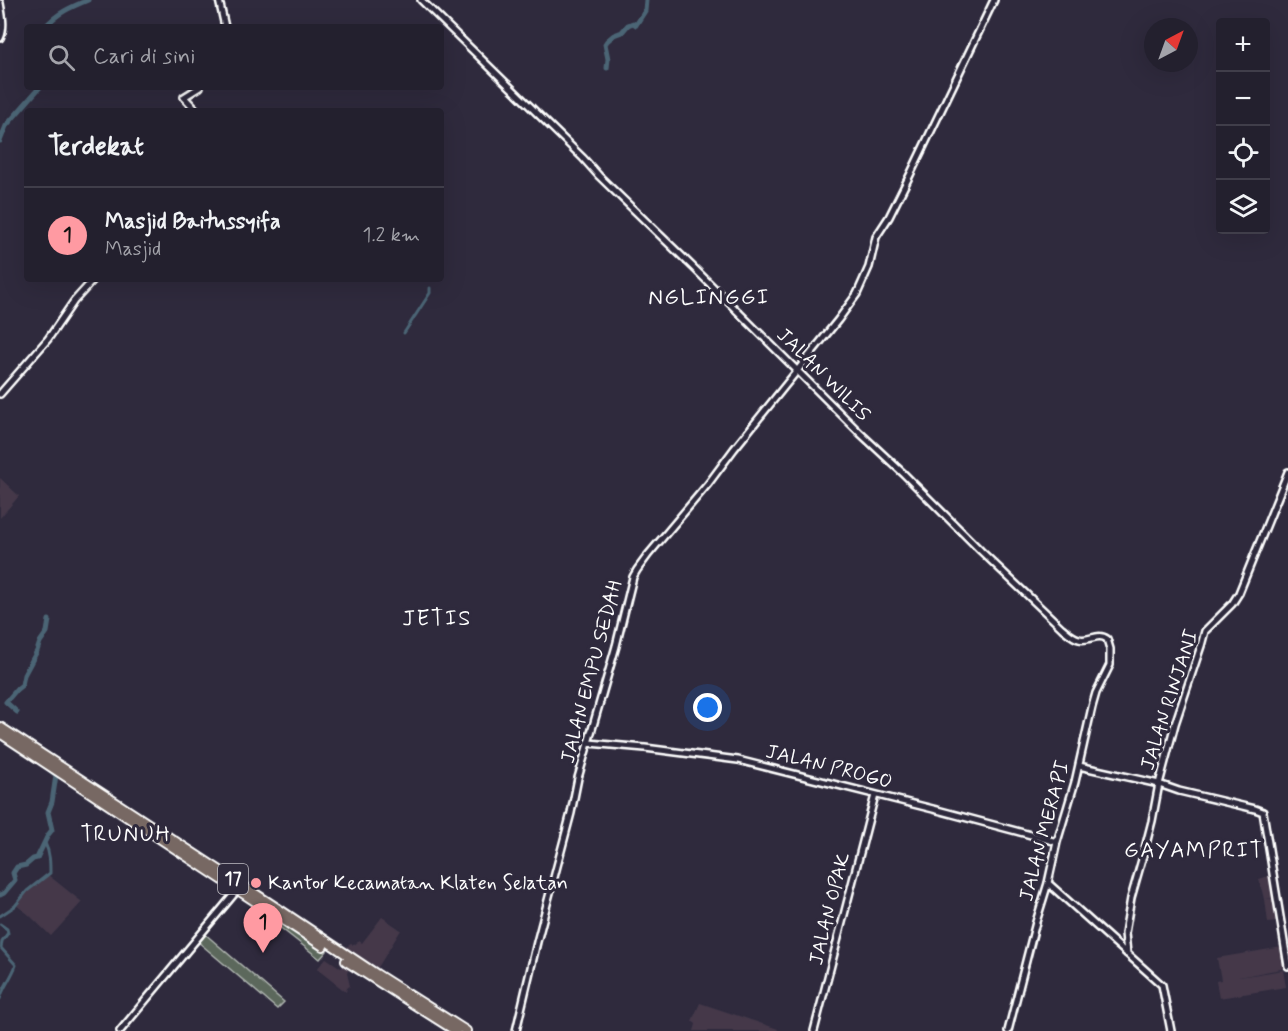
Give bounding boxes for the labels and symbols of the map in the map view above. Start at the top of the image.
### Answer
north arrow [1144,18,1198,72]
district label: NGLINGGI [648,284,770,312]
street label: JALAN WILIS [770,322,876,428]
street label: JALAN EMPU SEDAH [555,578,629,766]
district label: JETIS [402,605,472,633]
street label: JALAN RINJANI [1135,626,1206,774]
your location [693,693,722,722]
street label: JALAN PROGO [763,738,895,796]
street label: JALAN MERAPI [1013,757,1077,904]
district label: TRUNUH [81,821,171,849]
district label: GAYAMPRIT [1124,837,1264,865]
street label: JALAN OPAK [803,850,857,968]
road number: 17 [218,864,248,894]
place label: Kantor Kecamatan Klaten Selatan [268,870,568,897]
marker: Kantor Kecamatan Klaten Selatan [249,876,263,890]
pin: 1 [244,904,282,953]

